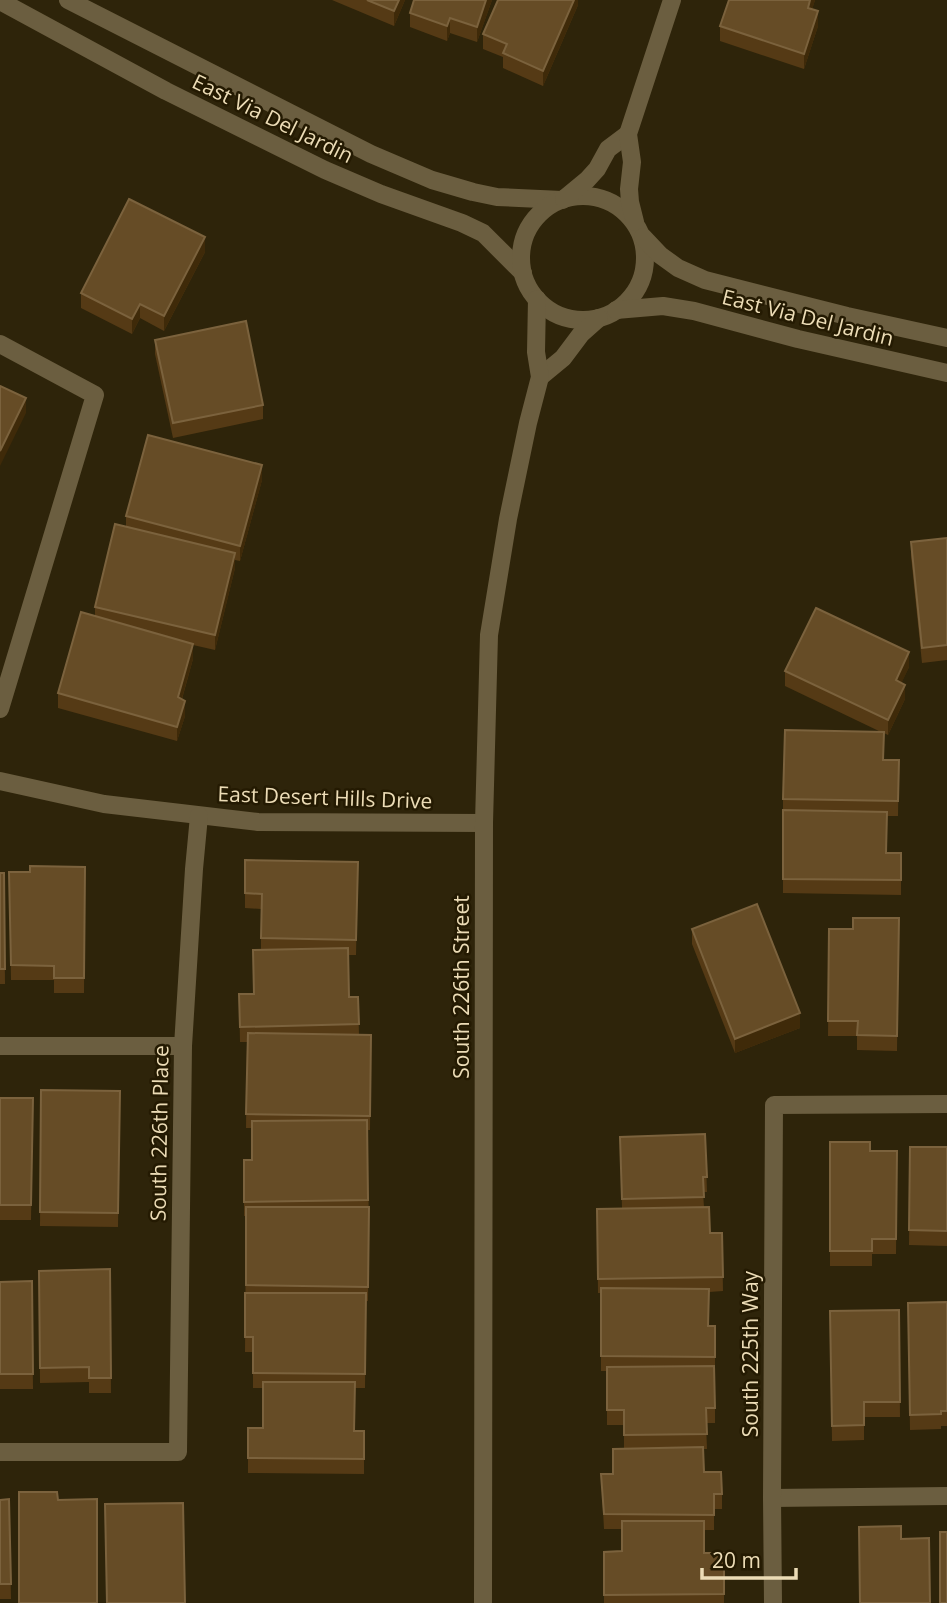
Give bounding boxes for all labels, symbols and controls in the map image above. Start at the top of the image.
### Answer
street label: East Via Del Jardin [188,67,358,169]
street label: East Via Del Jardin [719,282,897,352]
street label: East Desert Hills Drive [217,779,433,815]
street label: South 226th Street [447,895,475,1079]
street label: South 226th Place [143,1045,175,1221]
street label: South 225th Way [736,1270,764,1437]
scale bar [702,1536,796,1580]
text: 20 m [712,1546,761,1574]

